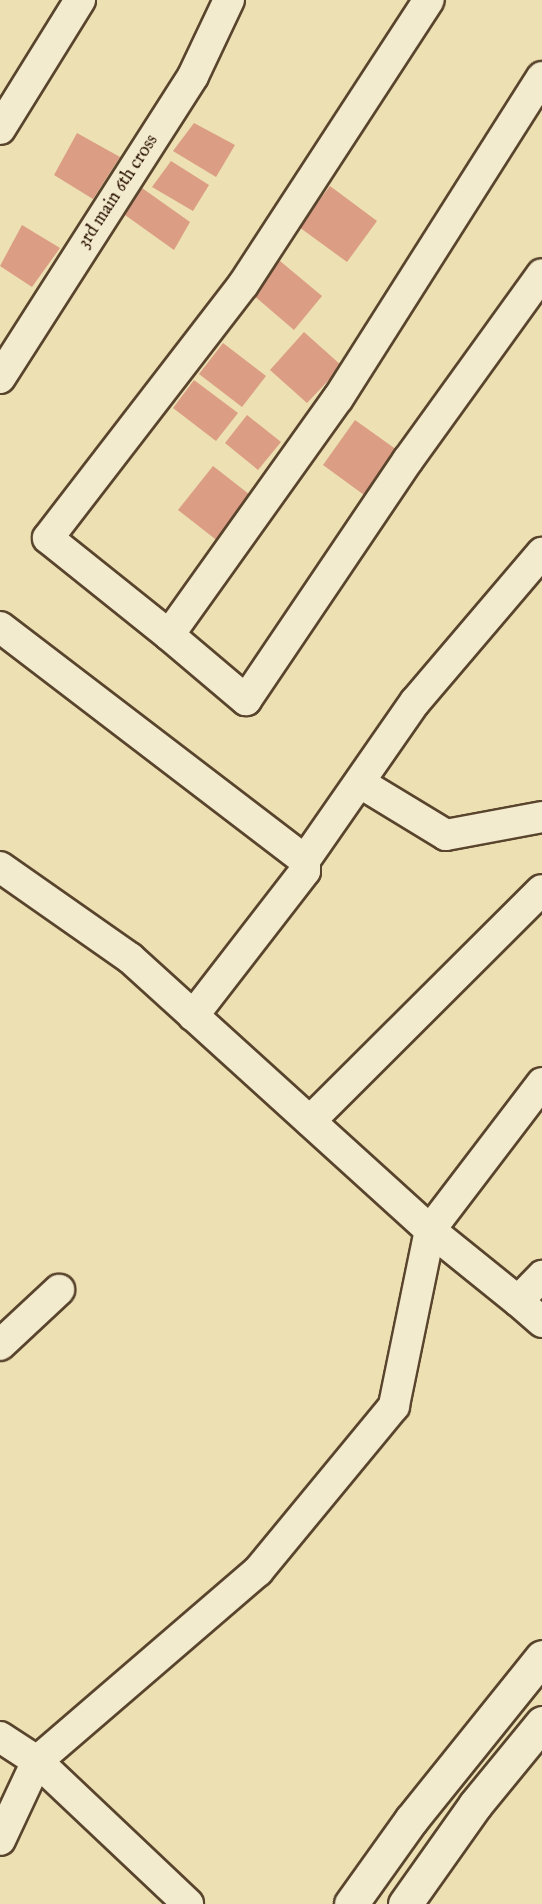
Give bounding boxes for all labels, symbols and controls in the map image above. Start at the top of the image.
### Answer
street label: 3rd main 6th cross [74,131,164,253]

